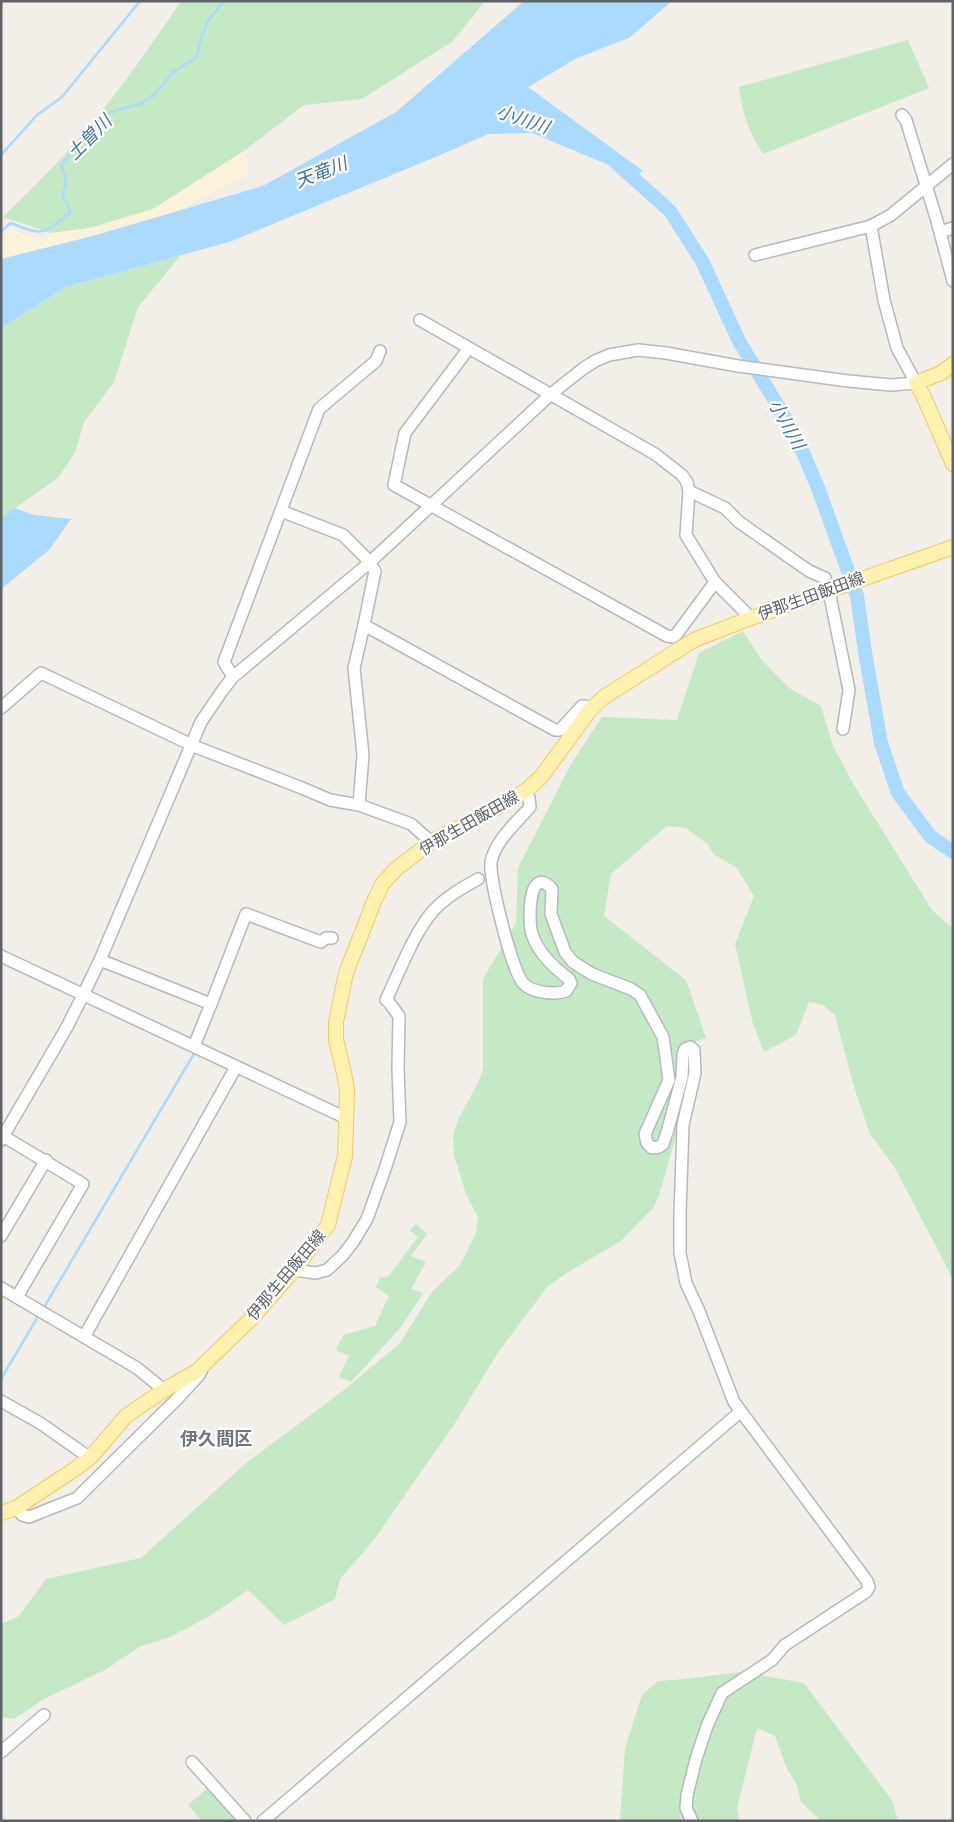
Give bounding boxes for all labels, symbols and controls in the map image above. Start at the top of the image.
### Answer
water label: 小川川 [494,99,554,139]
water label: 土曽川 [62,108,118,164]
water label: 天竜川 [292,151,352,192]
water label: 小川川 [764,395,811,455]
street label: 伊那生田飯田線 [755,567,867,625]
street label: 伊那生田飯田線 [415,786,523,860]
street label: 伊那生田飯田線 [242,1225,330,1325]
district label: 伊久間区 [180,1427,252,1450]

